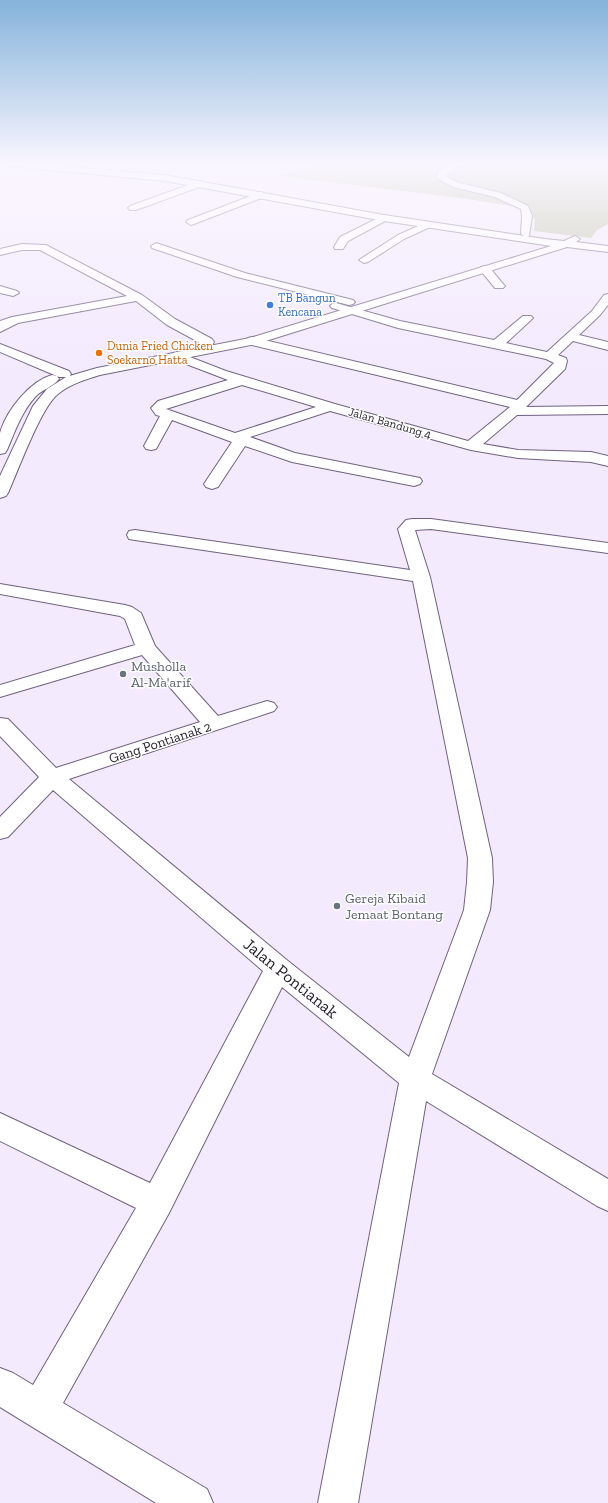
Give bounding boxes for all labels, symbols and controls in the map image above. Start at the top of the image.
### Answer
place label: TB Bangun Kencana [278,291,336,319]
marker: TB Bangun Kencana [265,300,275,310]
place label: Dunia Fried Chicken Soekarno Hatta [107,339,213,367]
marker: Dunia Fried Chicken Soekarno Hatta [94,348,104,358]
street label: Jalan Bandung 4 [347,404,433,442]
place label: Musholla Al-Ma'arif [131,658,192,691]
marker: Musholla Al-Ma'arif [118,669,128,679]
street label: Gang Pontianak 2 [107,718,213,767]
place label: Gereja Kibaid Jemaat Bontang [345,890,443,923]
marker: Gereja Kibaid Jemaat Bontang [332,901,342,911]
street label: Jalan Pontianak [240,934,342,1022]

